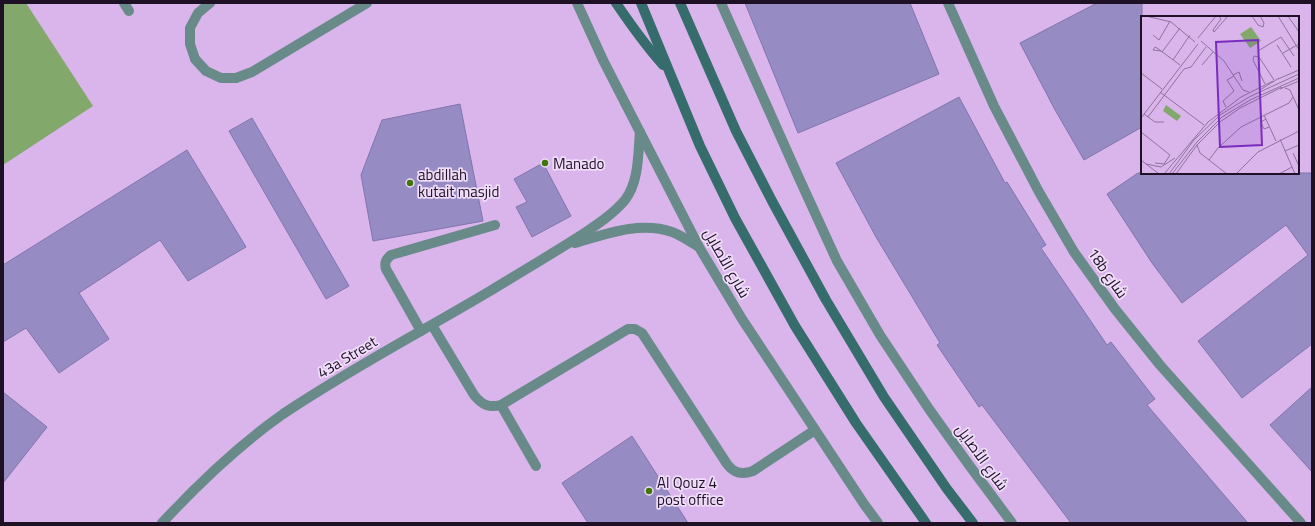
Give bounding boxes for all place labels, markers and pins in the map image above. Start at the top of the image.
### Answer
place label: Manado [553,152,605,175]
marker: Manado [540,158,550,168]
place label: abdillah kutait masjid [418,163,499,203]
marker: abdillah kutait masjid [405,178,415,188]
place label: Al Qouz 4 post office [657,471,724,511]
marker: Al Qouz 4 post office [644,486,654,496]

